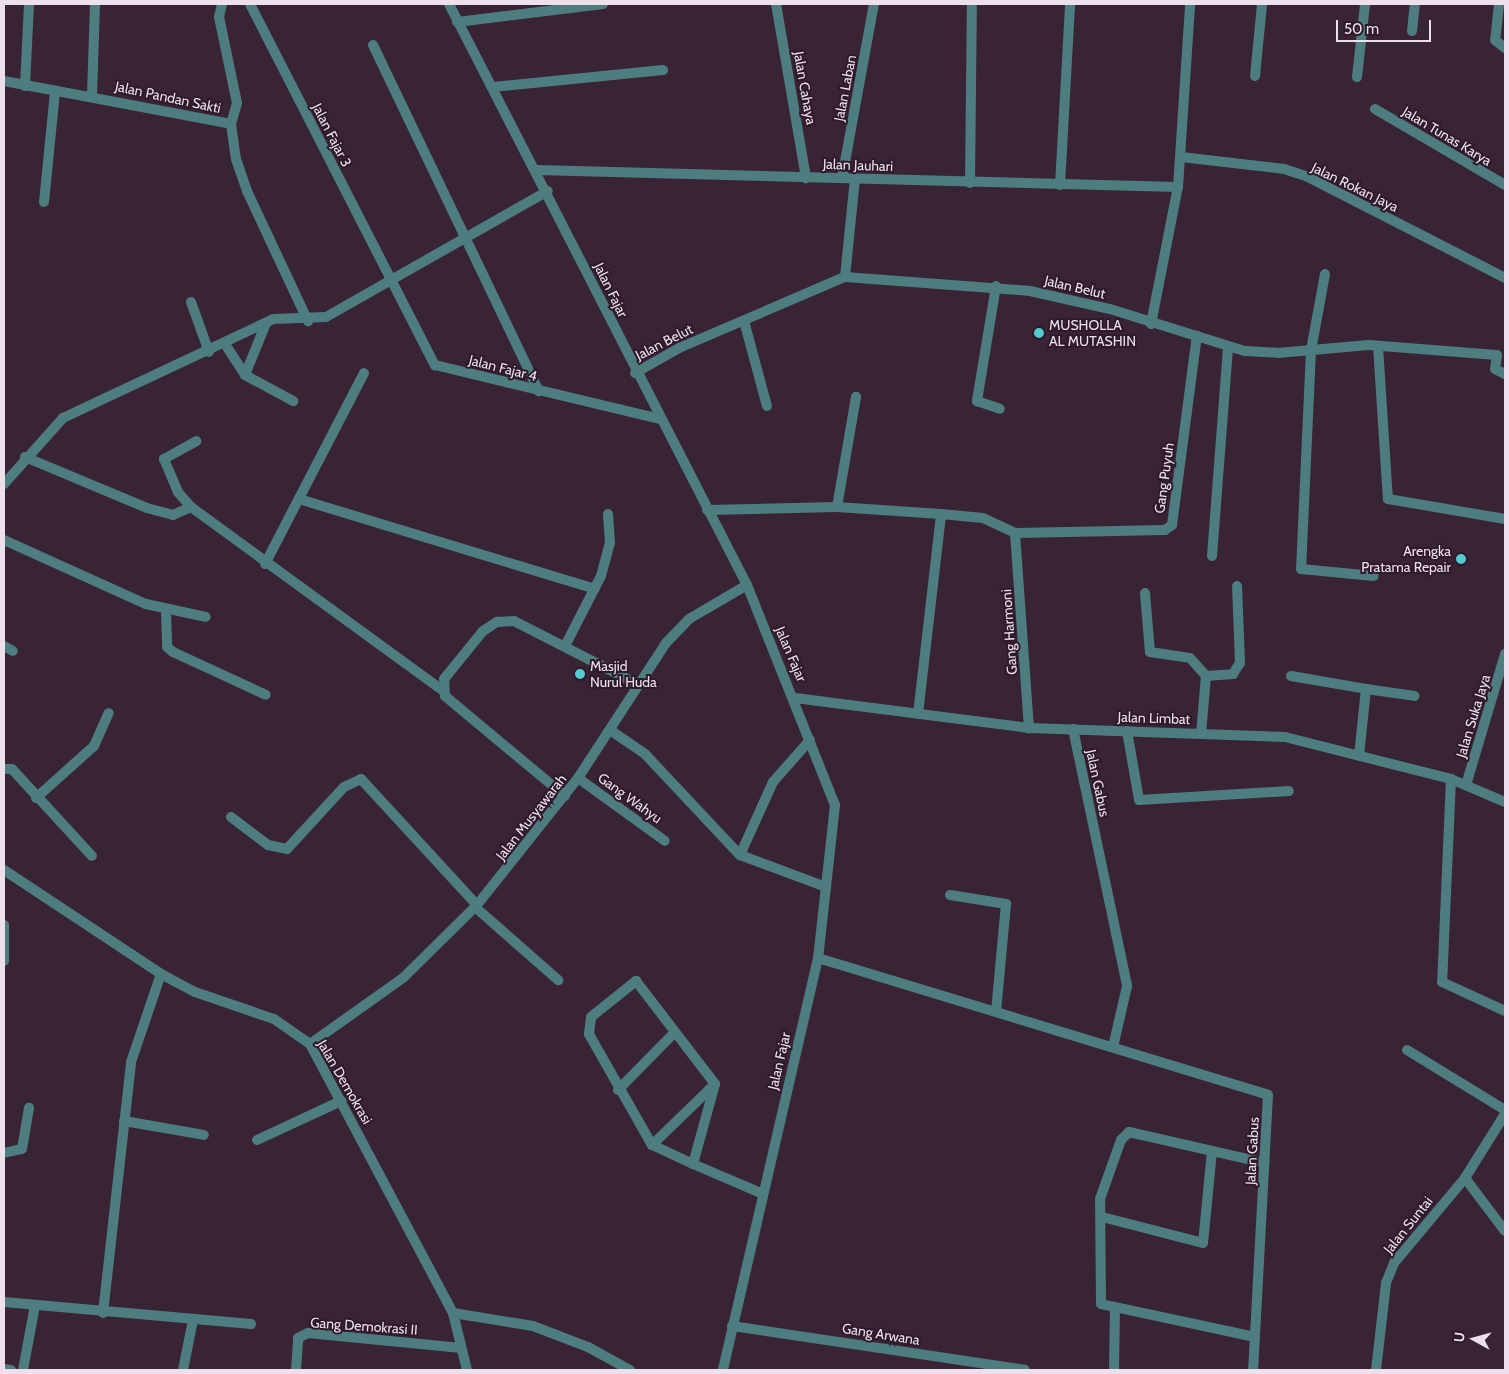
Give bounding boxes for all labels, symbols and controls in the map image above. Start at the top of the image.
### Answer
scale bar [1339,10,1434,42]
text: 50 m [1344,20,1379,38]
street label: Jalan Cahaya [790,50,820,126]
street label: Jalan Laban [830,53,860,123]
street label: Jalan Pandan Sakti [114,78,222,116]
street label: Jalan Fajar 3 [309,100,355,170]
street label: Jalan Tunas Karya [1399,103,1495,169]
street label: Jalan Jauhari [823,155,893,175]
street label: Jalan Rokan Jaya [1309,159,1401,215]
street label: Jalan Fajar [591,260,631,320]
street label: Jalan Belut [1043,272,1107,302]
place label: MUSHOLLA AL MUTASHIN [1049,317,1136,350]
street label: Jalan Belut [633,320,695,364]
marker: MUSHOLLA AL MUTASHIN [1033,327,1045,339]
street label: Jalan Fajar 4 [467,351,539,385]
street label: Gang Puyuh [1151,442,1177,514]
place label: Arengka Pratama Repair [1361,543,1451,576]
marker: Arengka Pratama Repair [1455,553,1467,565]
street label: Gang Harmoni [998,589,1020,675]
street label: Jalan Fajar [772,624,810,684]
place label: Masjid Nurul Huda [590,658,657,690]
marker: Masjid Nurul Huda [574,668,586,680]
street label: Jalan Suka Jaya [1452,672,1494,760]
street label: Jalan Limbat [1117,708,1191,728]
street label: Jalan Gabus [1083,748,1113,818]
street label: Gang Wahyu [595,769,665,827]
street label: Jalan Musyawarah [492,771,570,863]
street label: Jalan Fajar [764,1031,794,1091]
street label: Jalan Demokrasi [314,1037,376,1127]
street label: Jalan Gabus [1242,1117,1262,1185]
street label: Jalan Suntai [1380,1193,1436,1257]
street label: Gang Demokrasi II [310,1314,418,1338]
north arrow [1449,1314,1499,1364]
street label: Gang Arwana [841,1320,921,1348]
text: U [1450,1331,1469,1343]

